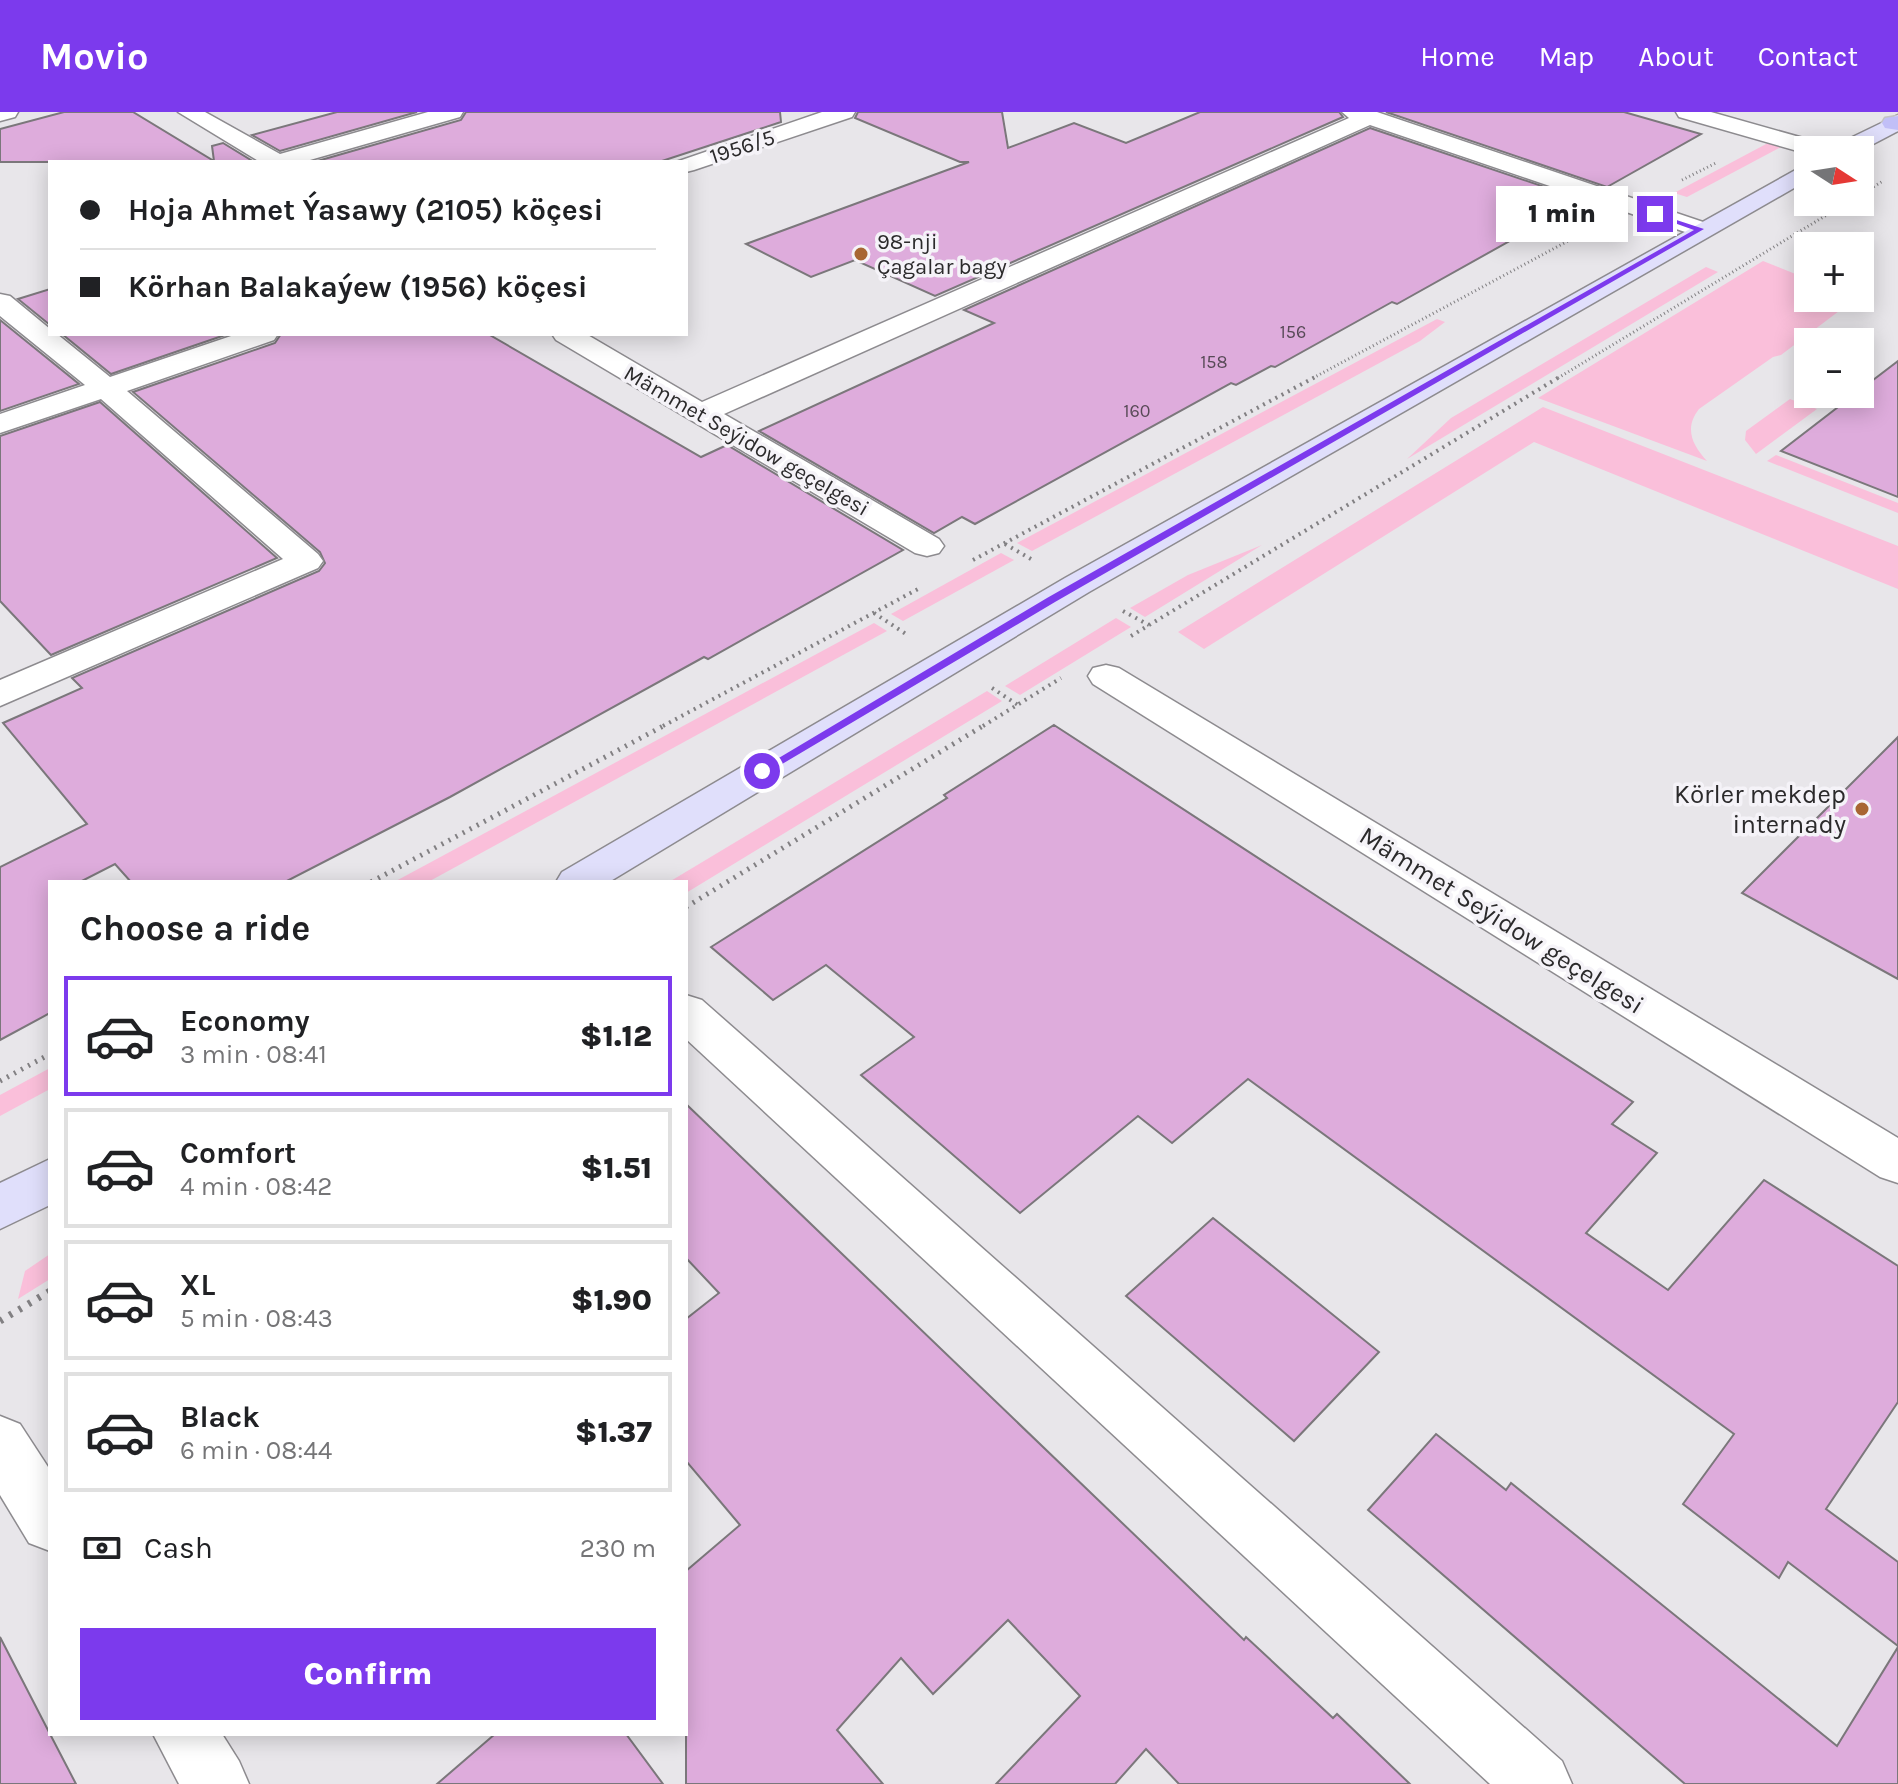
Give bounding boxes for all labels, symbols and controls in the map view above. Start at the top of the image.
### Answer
text: Movio [40,34,148,79]
text: Home [1420,40,1495,73]
text: Map [1539,40,1594,73]
text: About [1638,40,1714,73]
text: Contact [1758,40,1858,73]
street label: 1956/5 [706,124,778,170]
north arrow [1794,136,1874,216]
map controls [1794,136,1874,408]
callout: 1 min [1495,186,1627,242]
text: Hoja Ahmet Ýasawy (2105) köçesi [128,192,603,228]
route end [1637,196,1673,232]
text: 1 min [1528,198,1596,229]
place label: 98-nji Çagalar bagy [877,229,1007,280]
button: + [1794,232,1874,312]
marker: 98-nji Çagalar bagy [852,245,870,263]
text: Körhan Balakaýew (1956) köçesi [128,269,588,305]
house number: 156 [1280,321,1306,343]
button: − [1794,328,1874,408]
house number: 158 [1200,351,1228,373]
street label: Mämmet Seýidow geçelgesi [619,360,874,522]
house number: 160 [1124,400,1150,422]
route start [744,753,780,789]
place label: Körler mekdep internady [1674,779,1846,840]
marker: Körler mekdep internady [1853,800,1871,818]
street label: Mämmet Seýidow geçelgesi [1354,820,1650,1021]
text: Choose a ride [80,907,310,949]
icon: car [84,1000,156,1072]
text: Economy [180,1003,310,1039]
text: $1.12 [580,1018,652,1054]
text: 3 min · 08:41 [180,1039,327,1070]
icon: car [84,1132,156,1204]
text: Comfort [180,1135,296,1171]
text: $1.51 [581,1150,652,1186]
text: 4 min · 08:42 [180,1171,332,1202]
icon: car [84,1264,156,1336]
text: XL [180,1267,215,1303]
text: $1.90 [571,1282,652,1318]
text: 5 min · 08:43 [180,1303,333,1334]
icon: car [84,1396,156,1468]
text: Black [180,1399,260,1435]
text: $1.37 [575,1414,652,1450]
text: 6 min · 08:44 [180,1435,332,1466]
icon: cash [80,1526,124,1570]
text: Cash [144,1530,213,1566]
text: 230 m [580,1533,656,1564]
button: Confirm [80,1628,656,1720]

